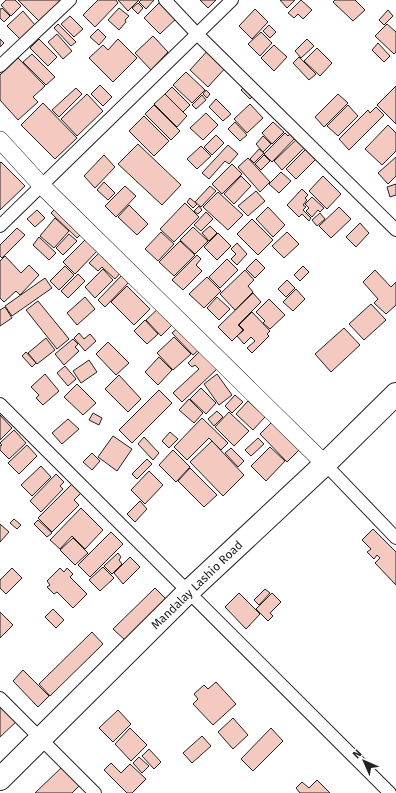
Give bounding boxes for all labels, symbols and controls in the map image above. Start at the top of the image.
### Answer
street label: Mandalay Lashio Road [148,538,246,632]
north arrow [344,741,384,781]
text: N [350,747,364,761]

